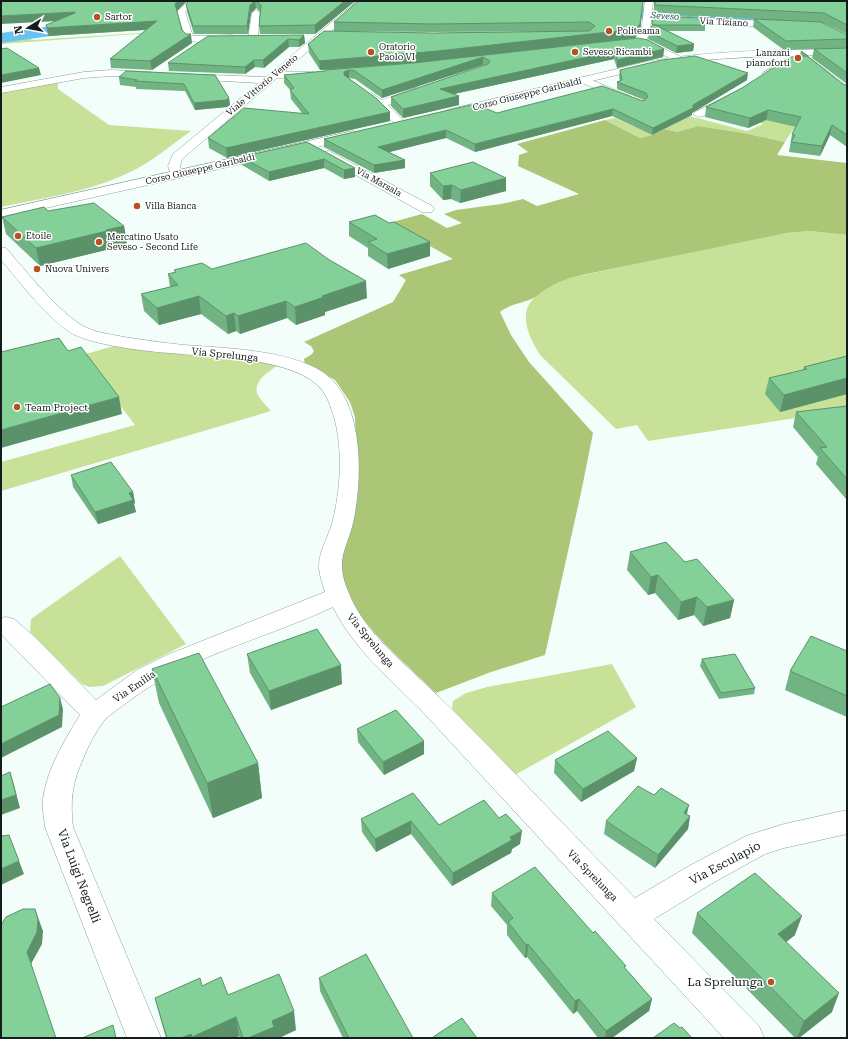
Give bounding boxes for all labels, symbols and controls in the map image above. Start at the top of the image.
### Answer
north arrow [8,8,48,48]
water label: Seveso [649,10,680,22]
marker: Sartor [92,12,102,22]
place label: Sartor [105,12,132,22]
street label: Via Tiziano [700,16,749,28]
text: N [11,24,26,35]
marker: Politeama [604,26,614,36]
place label: Politeama [617,26,660,36]
place label: Oratorio Paolo VI [379,42,416,62]
marker: Oratorio Paolo VI [366,47,376,57]
marker: Seveso Ricambi [570,47,580,57]
place label: Seveso Ricambi [583,47,652,57]
place label: Lanzani pianoforti [746,48,790,68]
street label: Viale Vittorio Veneto [224,52,300,118]
marker: Lanzani pianoforti [793,53,803,63]
street label: Corso Giuseppe Garibaldi [471,76,583,112]
street label: Corso Giuseppe Garibaldi [144,152,256,186]
street label: Via Marsala [355,165,403,199]
marker: Villa Bianca [132,201,142,211]
place label: Villa Bianca [145,201,196,211]
marker: Etoile [13,231,23,241]
place label: Etoile [26,231,51,241]
place label: Mercatino Usato Seveso - Second Life [107,232,198,252]
marker: Mercatino Usato Seveso - Second Life [94,237,104,247]
marker: Nuova Univers [32,264,42,274]
place label: Nuova Univers [45,264,109,274]
street label: Via Sprelunga [191,346,259,364]
marker: Team Project [12,402,22,412]
place label: Team Project [25,402,88,413]
street label: Via Sprelunga [345,611,397,670]
street label: Via Emilia [111,668,158,705]
street label: Via Luigi Negrelli [55,827,103,925]
street label: Via Esculapio [687,838,763,888]
street label: Via Sprelunga [565,847,620,904]
place label: La Sprelunga [687,975,763,989]
marker: La Sprelunga [766,977,776,987]

